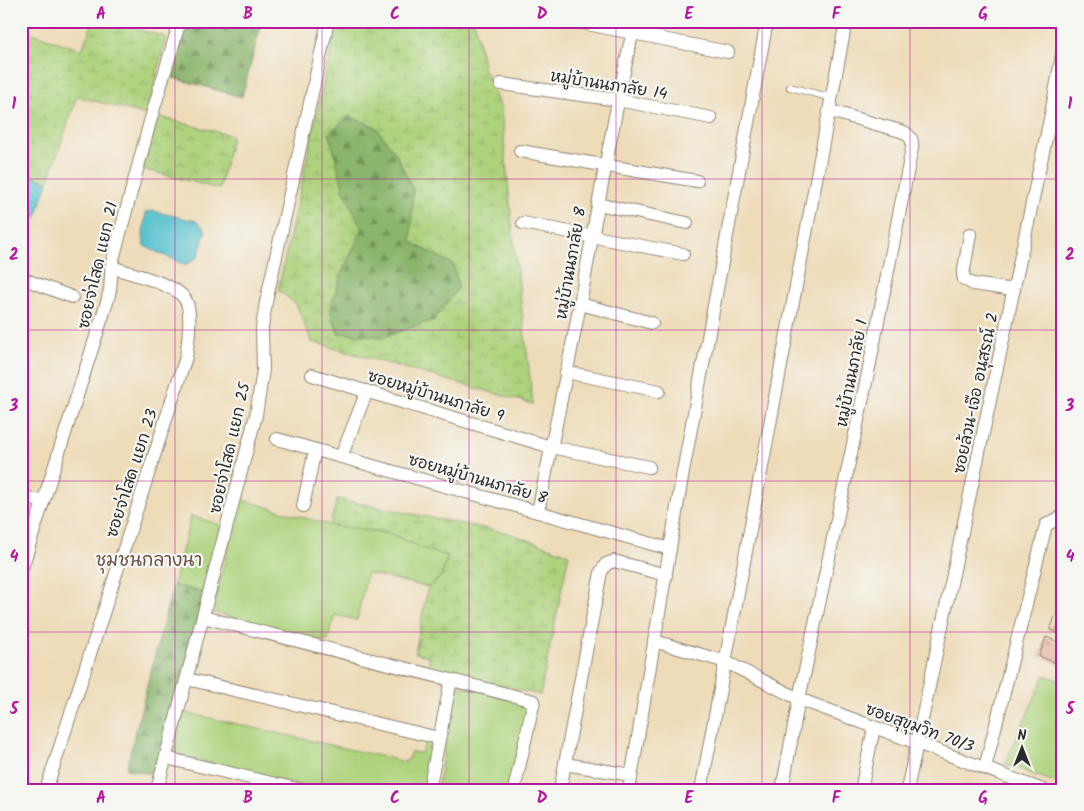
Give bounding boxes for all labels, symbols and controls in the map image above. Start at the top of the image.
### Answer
text: A [96,2,106,27]
text: B [243,2,253,27]
text: C [390,2,400,27]
text: D [537,2,548,27]
text: E [685,2,695,27]
text: F [832,2,842,27]
text: G [978,2,988,27]
street label: หมู่บ้านนภาลัย 14 [549,64,669,107]
text: 1 [12,92,17,117]
text: 1 [1068,92,1073,117]
street label: ซอยจ่าโสด แยก 21 [72,199,125,332]
street label: หมู่บ้านนภาลัย 8 [549,205,594,321]
text: 2 [9,243,19,268]
text: 2 [1065,243,1075,268]
street label: ซอยล้วน-เจือ อนุสรณ์ 2 [947,310,1006,476]
street label: หมู่บ้านนภาลัย 1 [830,317,875,429]
street label: ซอยหมู่บ้านนภาลัย 9 [364,364,507,429]
street label: ซอยจ่าโสด แยก 25 [203,379,258,516]
text: 3 [9,394,19,419]
text: 3 [1065,394,1075,419]
street label: ซอยจ่าโสด แยก 23 [100,406,165,541]
street label: ซอยหมู่บ้านนภาลัย 8 [405,448,550,511]
text: 4 [10,545,19,570]
text: 4 [1066,545,1075,570]
district label: ชุมชนกลางนา [96,547,202,576]
text: 5 [9,697,20,722]
street label: ซอยสุขุมวิท 70/3 [861,697,977,760]
text: 5 [1065,697,1076,722]
north arrow [996,724,1046,774]
text: N [1018,725,1027,747]
text: A [96,786,106,811]
text: B [243,786,253,811]
text: C [390,786,400,811]
text: D [537,786,548,811]
text: E [685,786,695,811]
text: F [832,786,842,811]
text: G [978,786,988,811]

